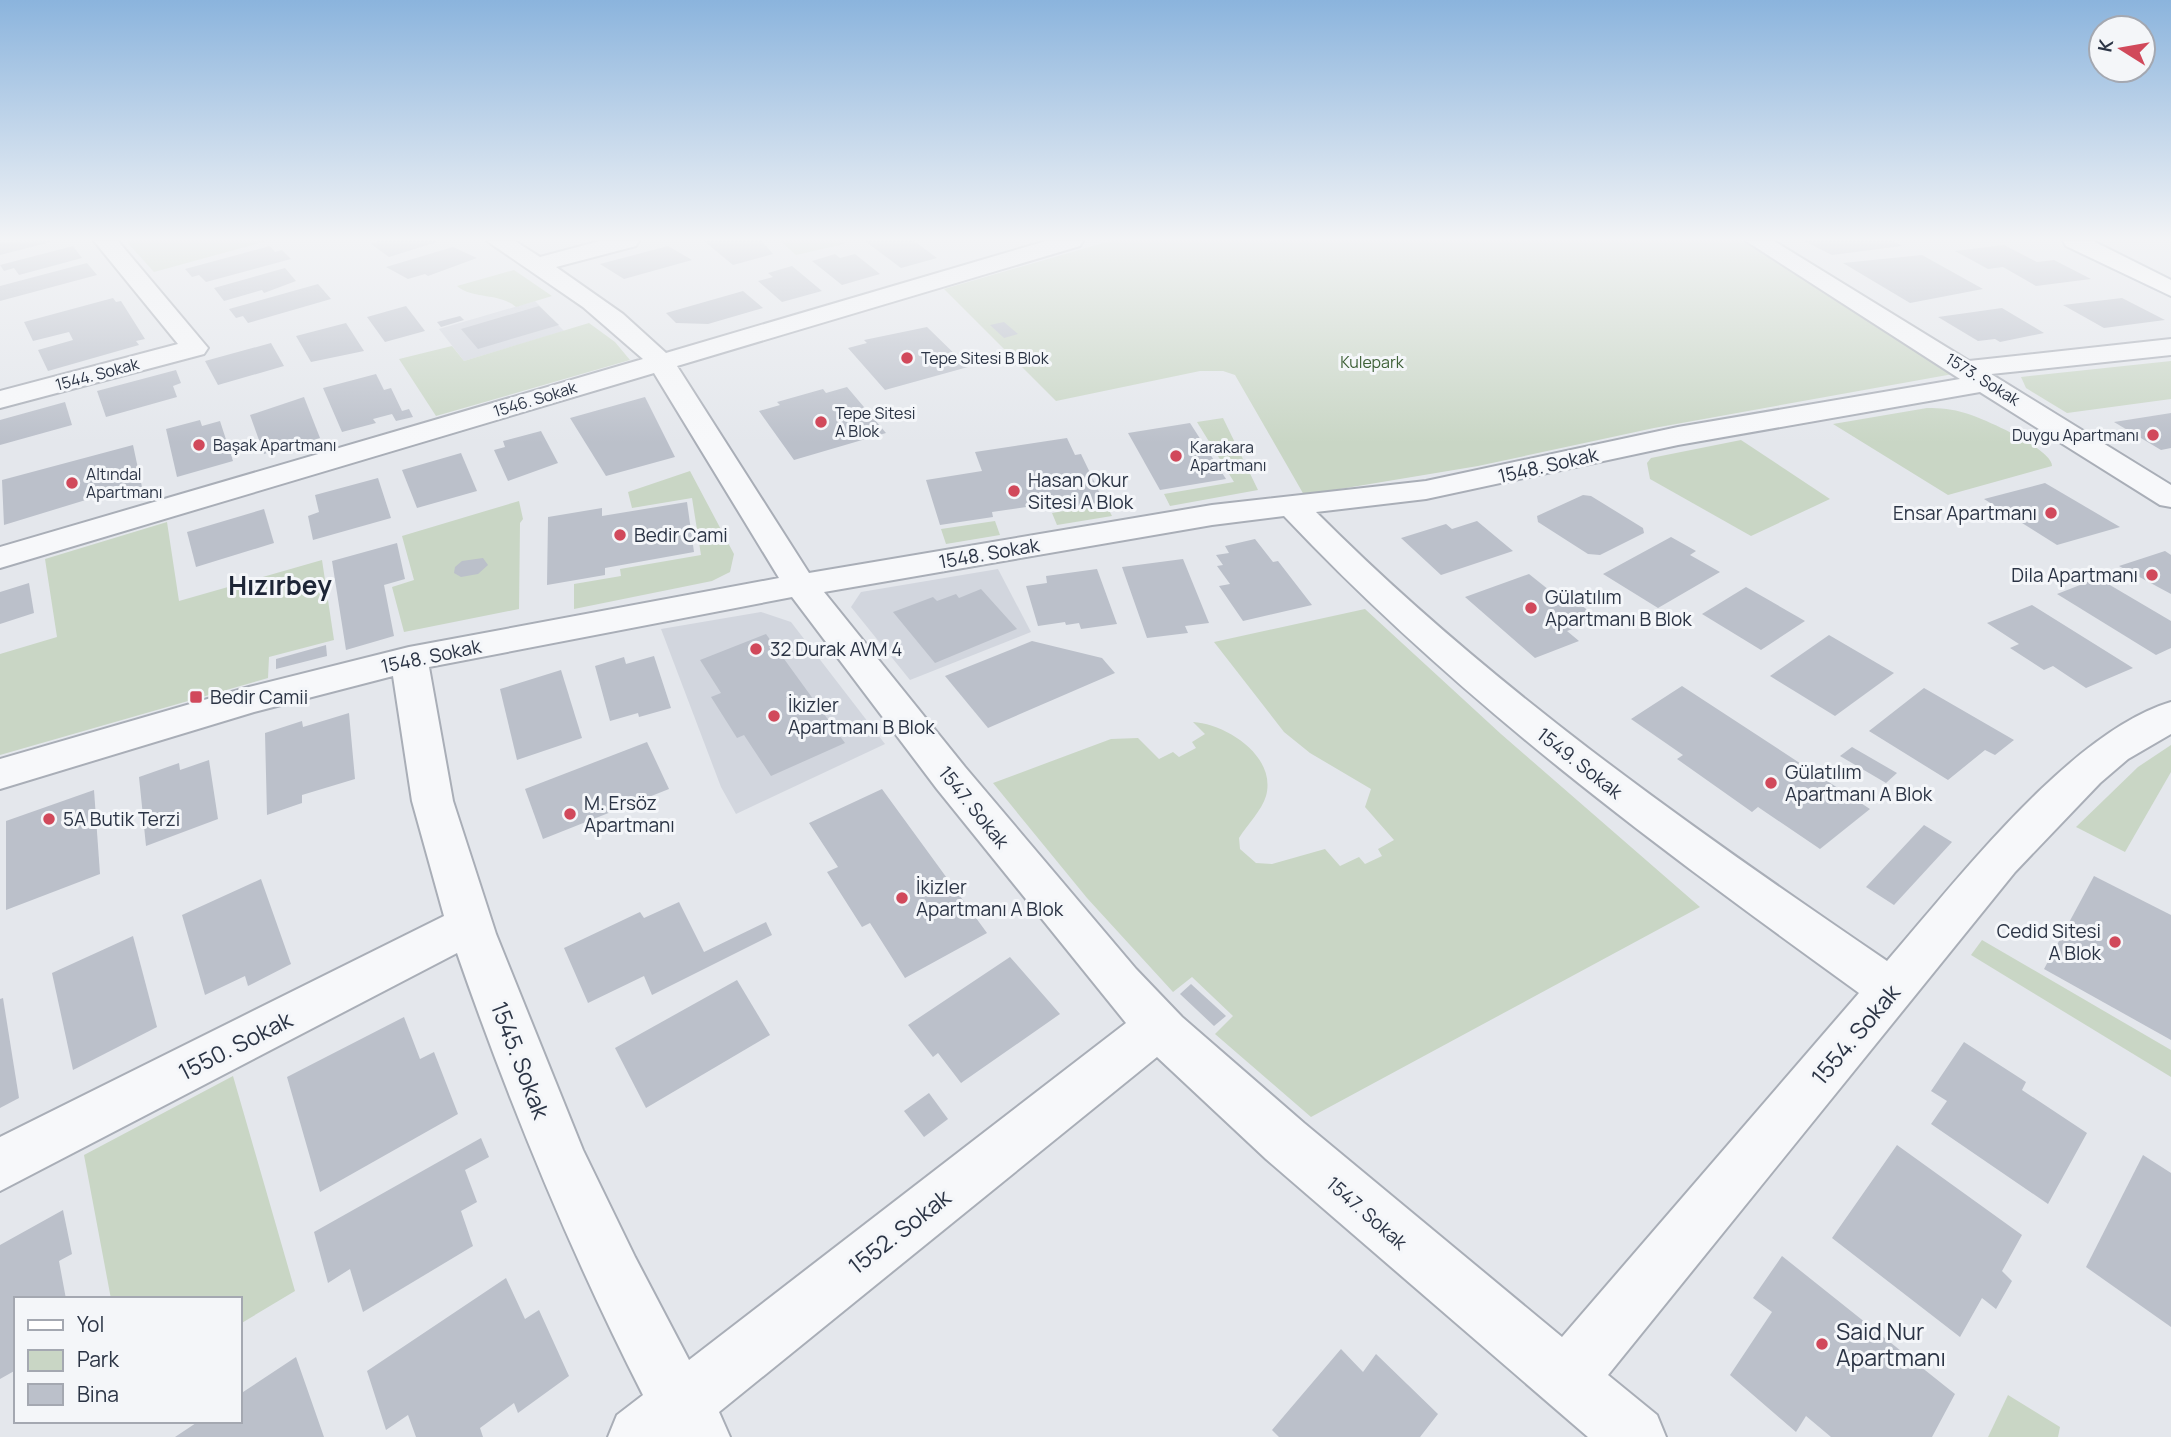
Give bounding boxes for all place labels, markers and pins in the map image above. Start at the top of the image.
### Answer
place label: Tepe Sitesi B Blok [921,347,1050,369]
marker: Tepe Sitesi B Blok [899,350,915,366]
place label: Tepe Sitesi A Blok [835,402,916,442]
marker: Tepe Sitesi A Blok [813,414,829,430]
place label: Duygu Apartmanı [2012,424,2139,446]
marker: Duygu Apartmanı [2145,427,2161,443]
place label: Başak Apartmanı [213,434,337,456]
place label: Karakara Apartmanı [1190,436,1266,476]
marker: Başak Apartmanı [191,437,207,453]
marker: Karakara Apartmanı [1168,448,1184,464]
place label: Altındal Apartmanı [86,463,162,503]
place label: Hasan Okur Sitesi A Blok [1028,467,1134,515]
marker: Altındal Apartmanı [64,475,80,491]
marker: Hasan Okur Sitesi A Blok [1006,483,1022,499]
place label: Ensar Apartmanı [1893,500,2037,526]
marker: Ensar Apartmanı [2043,505,2059,521]
place label: Bedir Cami [634,522,728,548]
marker: Bedir Cami [612,527,628,543]
place label: Dila Apartmanı [2011,562,2138,588]
marker: Dila Apartmanı [2144,567,2160,583]
place label: Gülatılım Apartmanı B Blok [1545,584,1692,632]
marker: Gülatılım Apartmanı B Blok [1523,600,1539,616]
place label: 32 Durak AVM 4 [770,636,903,662]
marker: 32 Durak AVM 4 [748,641,764,657]
place label: Bedir Camii [210,684,308,710]
marker: Bedir Camii [188,689,204,705]
place label: İkizler Apartmanı B Blok [788,692,935,740]
marker: İkizler Apartmanı B Blok [766,708,782,724]
place label: Gülatılım Apartmanı A Blok [1785,759,1933,807]
marker: Gülatılım Apartmanı A Blok [1763,775,1779,791]
place label: M. Ersöz Apartmanı [584,790,675,838]
place label: 5A Butik Terzi [63,806,180,832]
marker: M. Ersöz Apartmanı [562,806,578,822]
marker: 5A Butik Terzi [41,811,57,827]
place label: İkizler Apartmanı A Blok [916,874,1064,922]
marker: İkizler Apartmanı A Blok [894,890,910,906]
place label: Cedid Sitesi A Blok [1997,918,2102,966]
marker: Cedid Sitesi A Blok [2107,934,2123,950]
place label: Said Nur Apartmanı [1836,1315,1946,1373]
marker: Said Nur Apartmanı [1814,1336,1830,1352]

